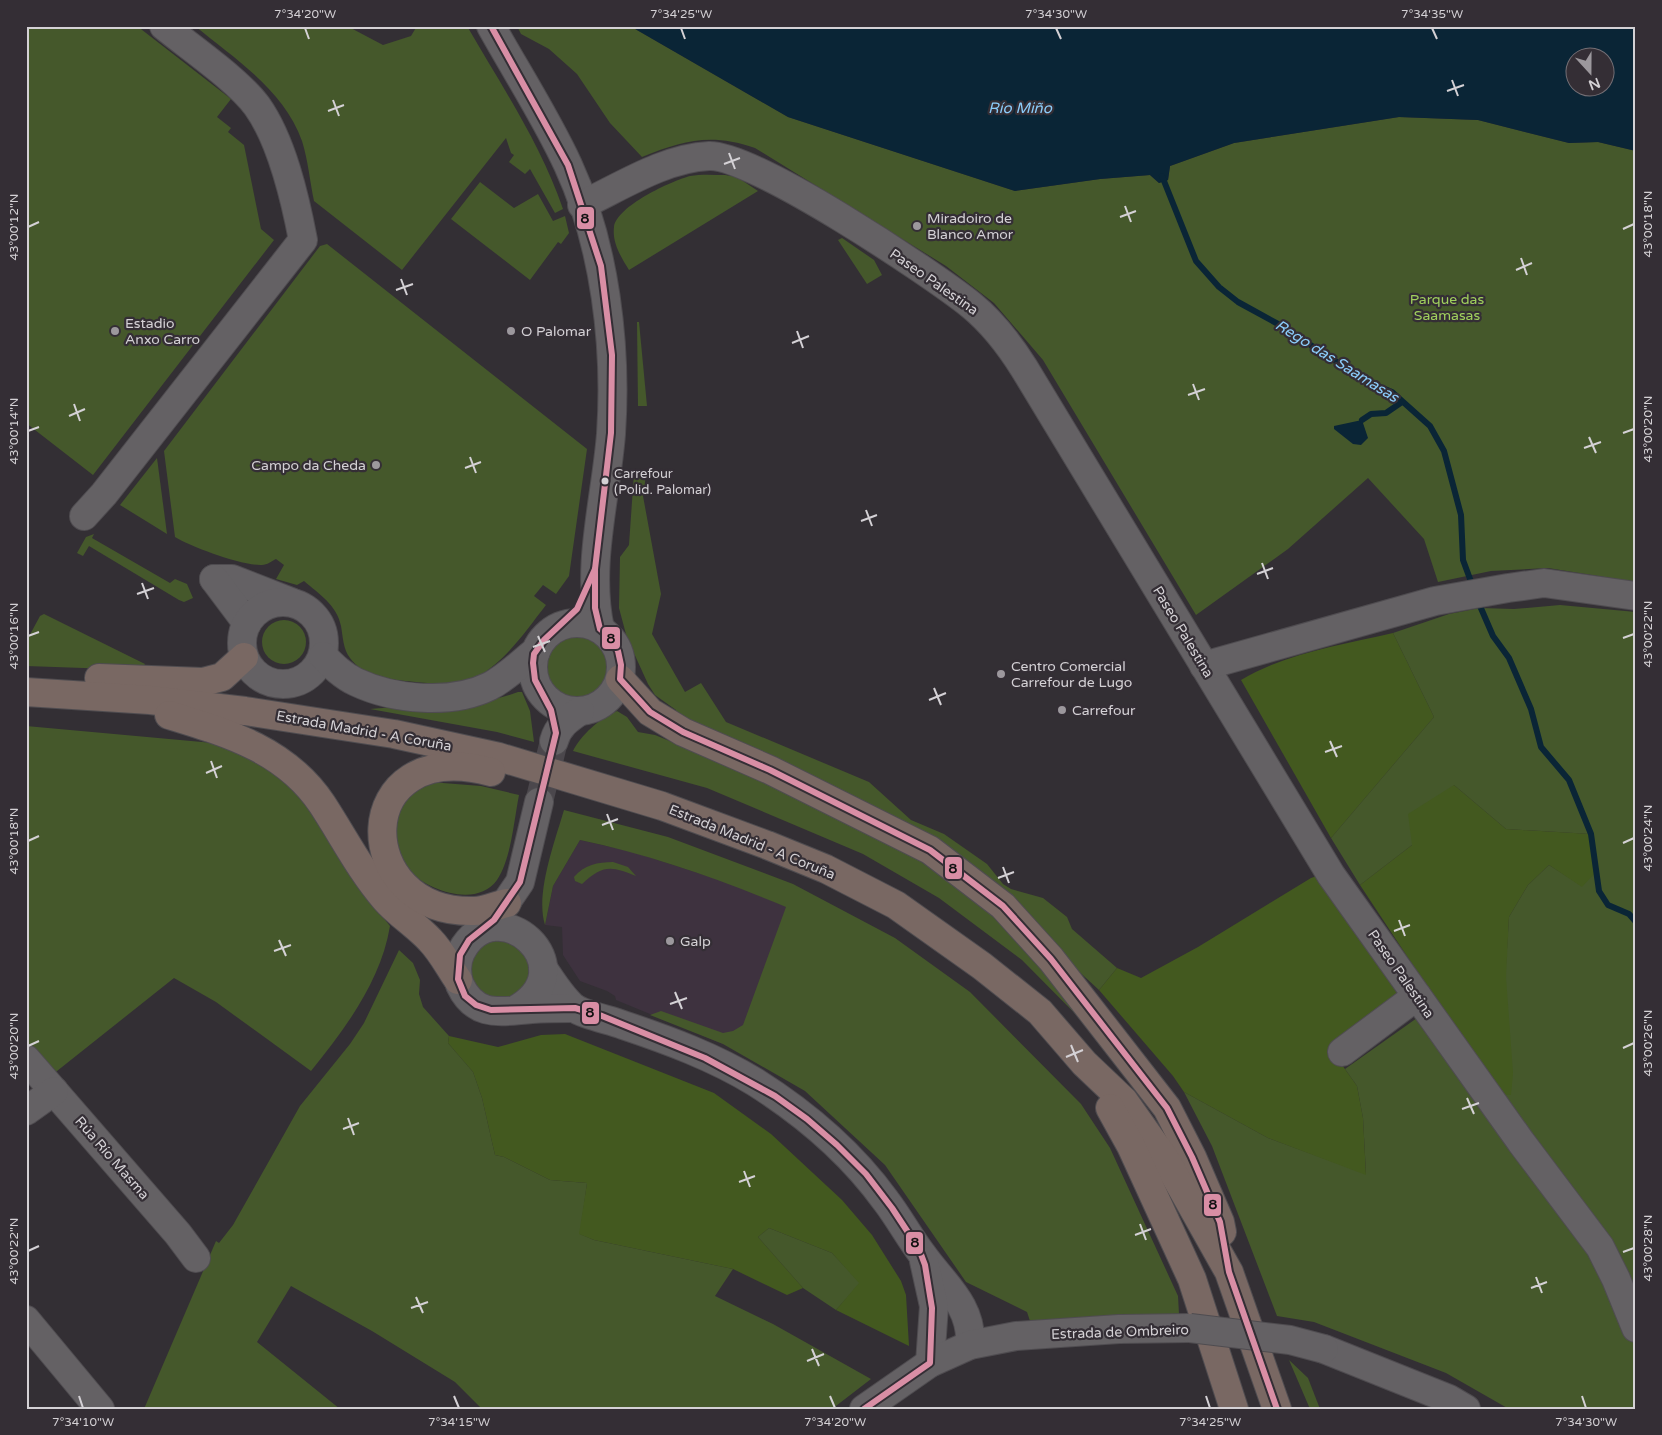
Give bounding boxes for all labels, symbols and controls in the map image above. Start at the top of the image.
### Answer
text: 7°34'20"W [274,7,336,21]
text: 7°34'25"W [650,7,712,21]
text: 7°34'30"W [1025,7,1087,21]
text: 7°34'35"W [1401,7,1463,21]
north arrow [1564,48,1614,98]
text: N [1586,74,1603,94]
water label: Río Miño [988,99,1053,117]
text: 43°00'18"N [1641,191,1655,258]
text: 43°00'12"N [7,194,21,261]
line badge: 8 [576,206,595,230]
text: 8 [581,210,590,227]
place label: Miradoiro de Blanco Amor [927,210,1014,243]
marker: Miradoiro de Blanco Amor [911,220,923,232]
street label: Paseo Palestina [887,245,981,319]
park label: Parque das Saamasas [1410,291,1484,324]
place label: Estadio Anxo Carro [125,315,200,348]
water label: Rego das Saamasas [1272,316,1403,407]
place label: O Palomar [521,323,592,340]
marker: Estadio Anxo Carro [109,325,121,337]
marker: O Palomar [505,325,517,337]
text: 43°00'20"N [1641,396,1655,463]
text: 43°00'14"N [7,398,21,465]
place label: Campo da Cheda [251,457,366,474]
marker: Campo da Cheda [370,459,382,471]
place label: Carrefour (Polid. Palomar) [614,466,711,498]
marker: Carrefour (Polid. Palomar) [600,476,610,486]
street label: Paseo Palestina [1149,583,1217,681]
text: 43°00'22"N [1641,601,1655,668]
text: 43°00'16"N [7,603,21,670]
line badge: 8 [601,626,621,650]
text: 8 [607,630,616,647]
place label: Centro Comercial Carrefour de Lugo [1011,658,1132,691]
marker: Centro Comercial Carrefour de Lugo [995,668,1007,680]
place label: Carrefour [1072,702,1136,719]
marker: Carrefour [1056,704,1068,716]
street label: Estrada Madrid - A Coruña [275,707,453,755]
street label: Estrada Madrid - A Coruña [666,801,838,883]
text: 43°00'24"N [1641,805,1655,872]
text: 43°00'18"N [7,808,21,875]
line badge: 8 [944,856,963,880]
text: 8 [949,860,958,877]
street label: Paseo Palestina [1364,927,1438,1021]
place label: Galp [680,933,711,950]
marker: Galp [664,935,676,947]
line badge: 8 [581,1001,600,1025]
text: 8 [586,1004,595,1021]
text: 43°00'26"N [1641,1010,1655,1077]
text: 43°00'20"N [7,1013,21,1080]
street label: Rúa Río Masma [71,1113,153,1203]
line badge: 8 [1203,1193,1222,1217]
text: 8 [1209,1196,1218,1213]
text: 43°00'28"N [1641,1215,1655,1282]
text: 43°00'22"N [7,1218,21,1285]
line badge: 8 [905,1231,924,1255]
text: 8 [911,1234,920,1251]
street label: Estrada de Ombreiro [1051,1321,1189,1343]
text: 7°34'10"W [52,1415,114,1429]
text: 7°34'15"W [428,1415,490,1429]
text: 7°34'20"W [804,1415,866,1429]
text: 7°34'25"W [1179,1415,1241,1429]
text: 7°34'30"W [1555,1415,1617,1429]

